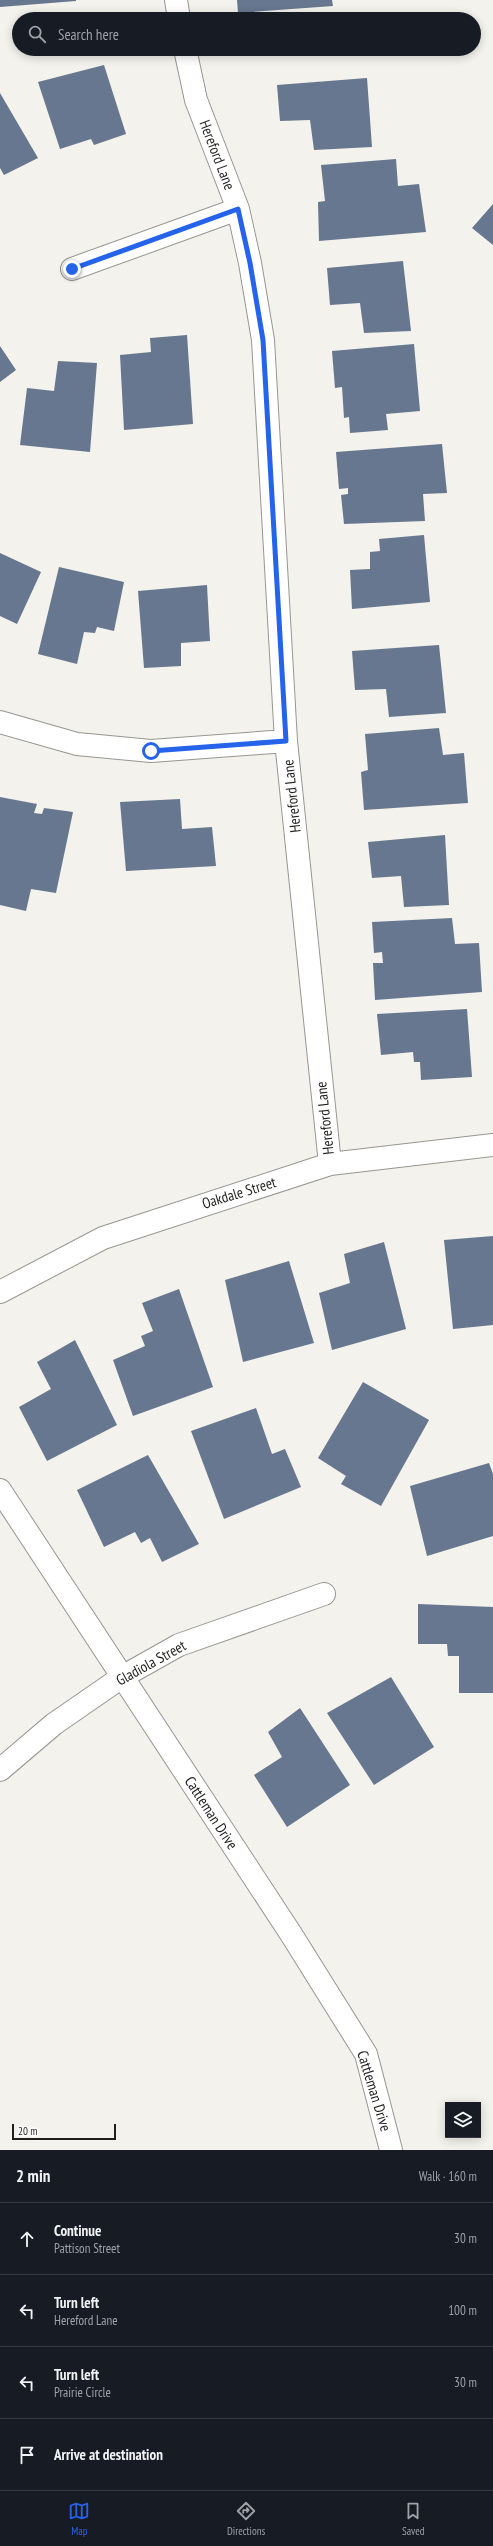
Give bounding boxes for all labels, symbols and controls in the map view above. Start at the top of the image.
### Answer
search box [12,12,481,56]
icon: search [26,23,48,45]
text: Search here [58,25,119,44]
street label: Hereford Lane [195,117,239,192]
route end [63,260,81,278]
route start [142,742,160,760]
street label: Hereford Lane [278,759,305,834]
street label: Hereford Lane [311,1081,338,1156]
street label: Oakdale Street [200,1172,278,1213]
street label: Gladiola Street [113,1636,189,1689]
street label: Cattleman Drive [181,1773,242,1853]
street label: Cattleman Drive [353,2048,396,2134]
map controls [445,2102,481,2138]
button: layers [445,2102,481,2138]
scale bar [12,2122,116,2141]
text: 20 m [18,2124,37,2138]
text: 2 min [16,2165,50,2187]
text: Walk · 160 m [419,2168,477,2185]
text: Continue [54,2221,101,2240]
icon: ahead [16,2228,38,2250]
text: 30 m [454,2230,477,2247]
text: Pattison Street [54,2240,120,2257]
text: Turn left [54,2293,99,2312]
icon: left [16,2300,38,2322]
text: 100 m [448,2302,477,2319]
text: Hereford Lane [54,2312,118,2329]
text: Turn left [54,2365,99,2384]
icon: left [16,2372,38,2394]
text: 30 m [454,2374,477,2391]
text: Prairie Circle [54,2384,111,2401]
icon: arrive [16,2444,38,2466]
text: Arrive at destination [54,2445,163,2464]
tab: Map [68,2500,90,2538]
tab: Directions [227,2500,265,2538]
tab: Saved [402,2500,425,2538]

